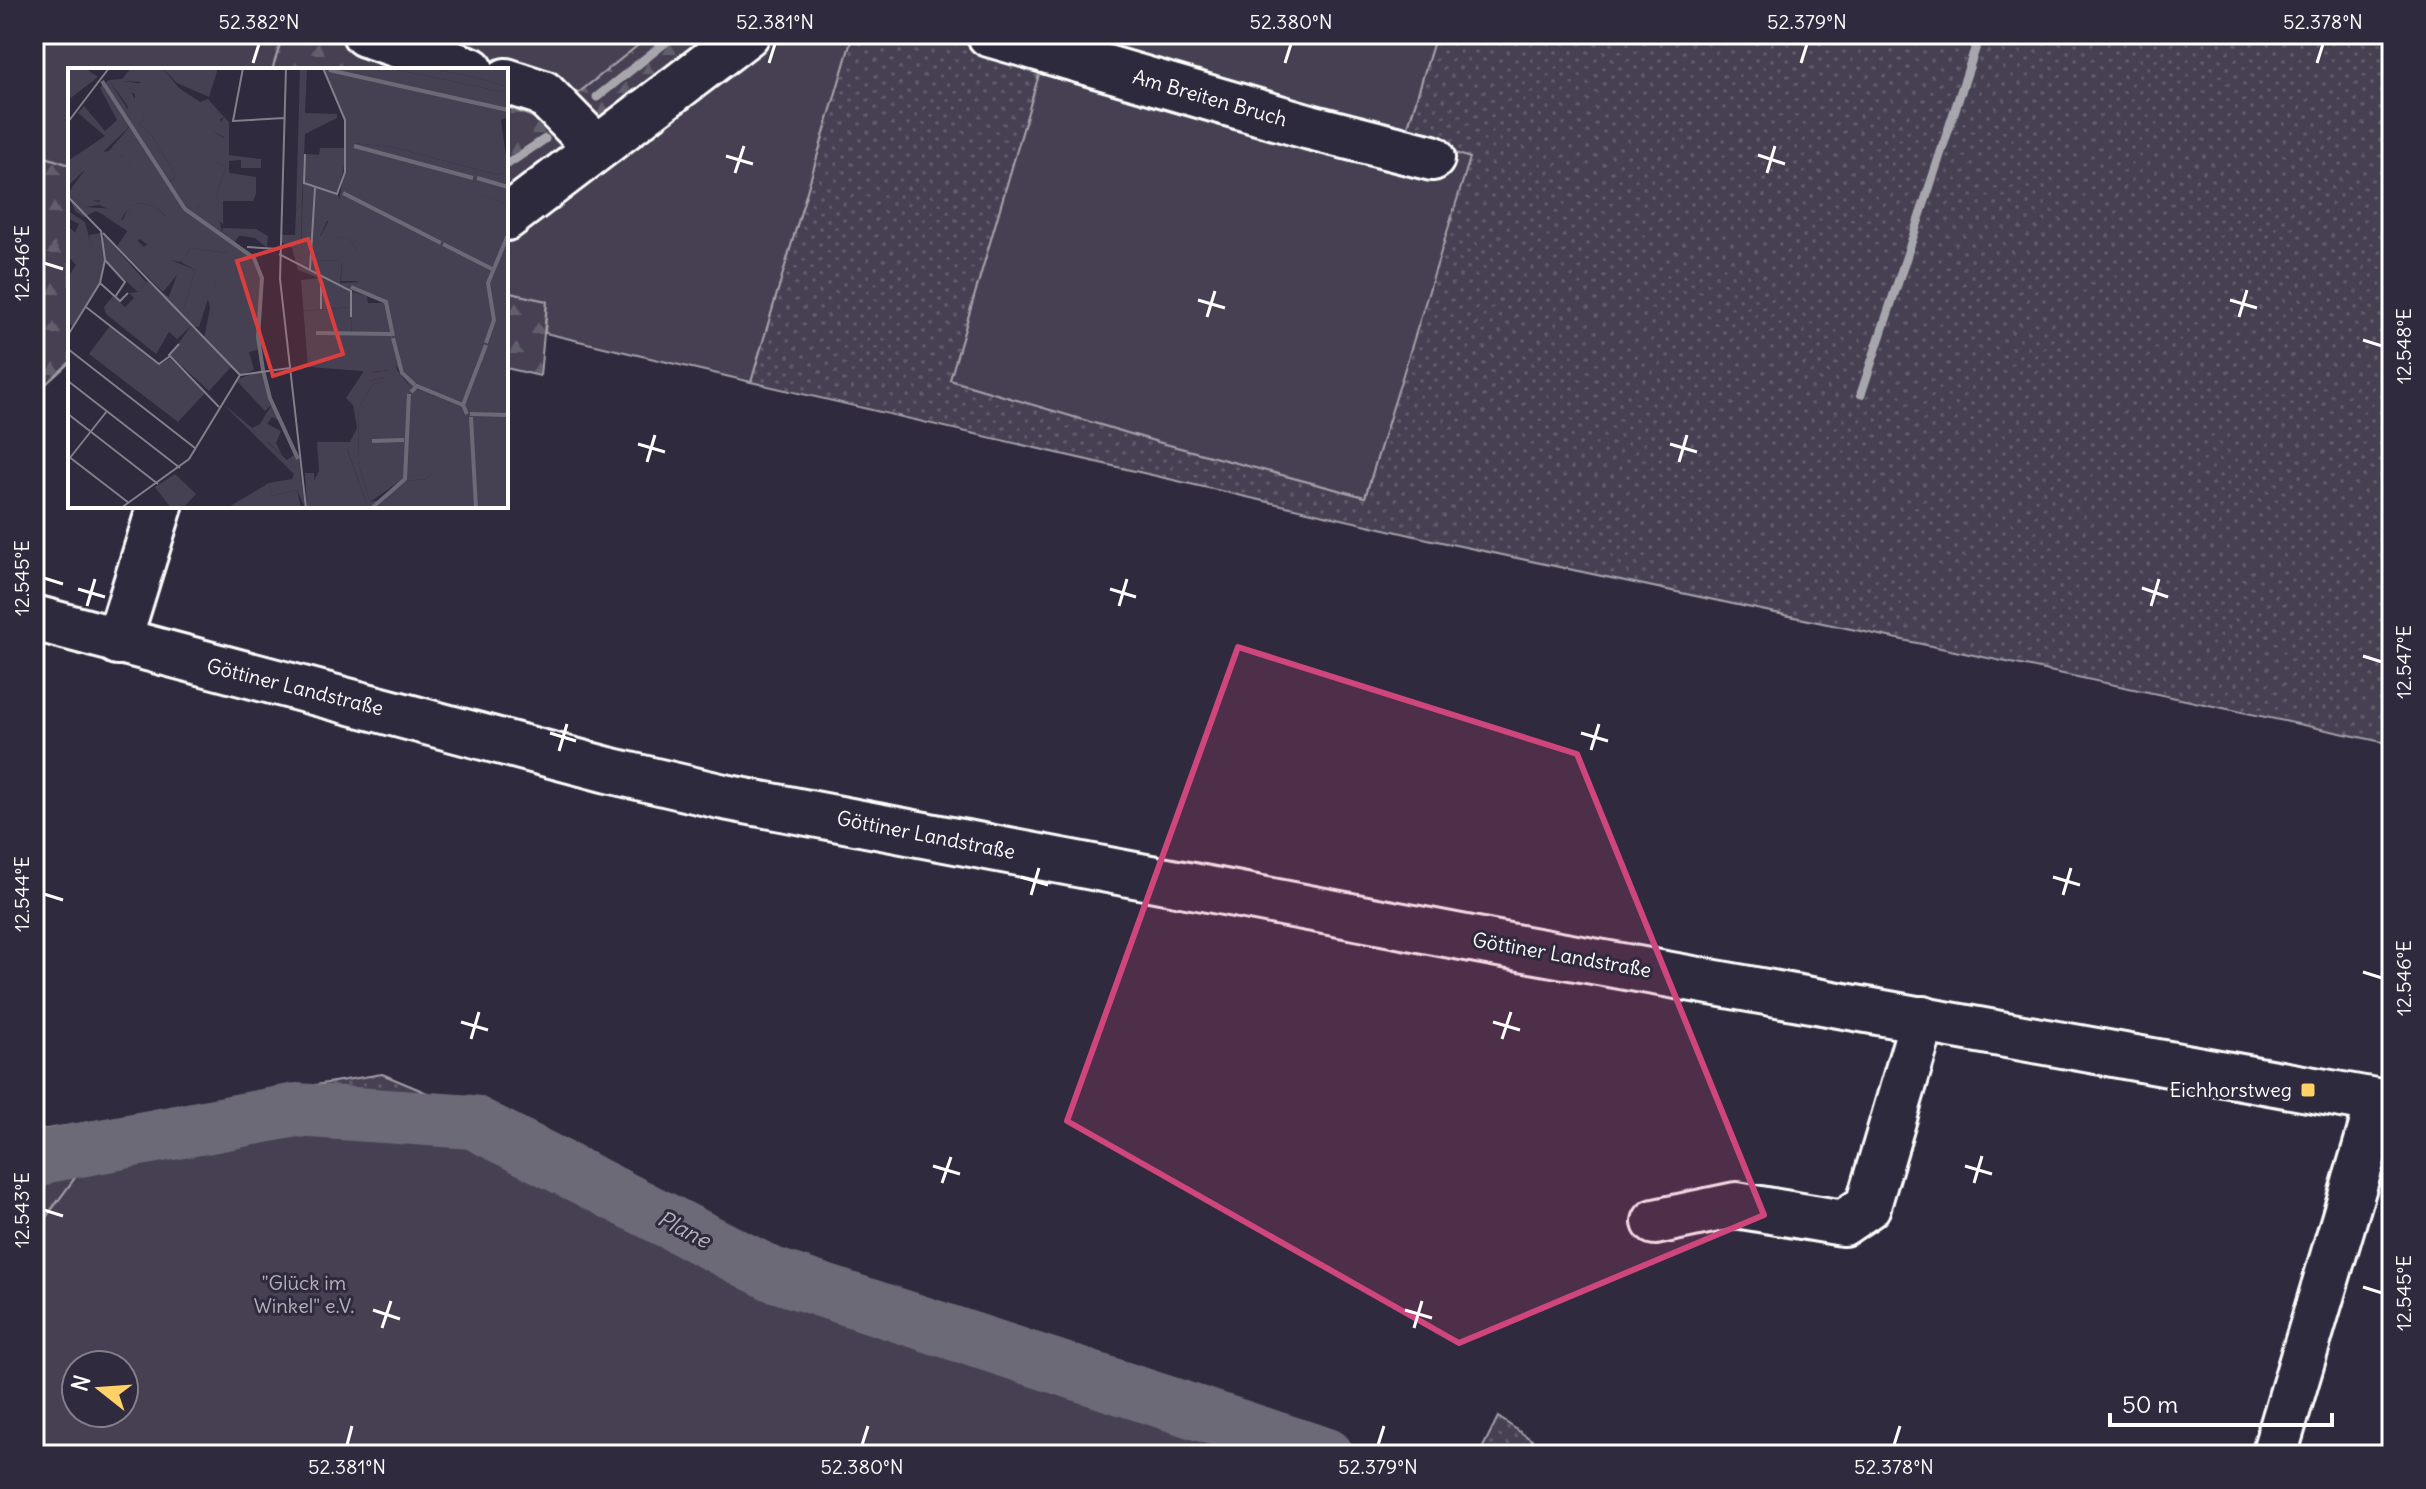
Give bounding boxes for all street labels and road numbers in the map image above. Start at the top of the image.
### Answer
street label: Am Breiten Bruch [1130,64,1290,131]
street label: Göttiner Landstraße [204,652,386,721]
street label: Göttiner Landstraße [835,805,1017,864]
street label: Göttiner Landstraße [1471,926,1653,983]

